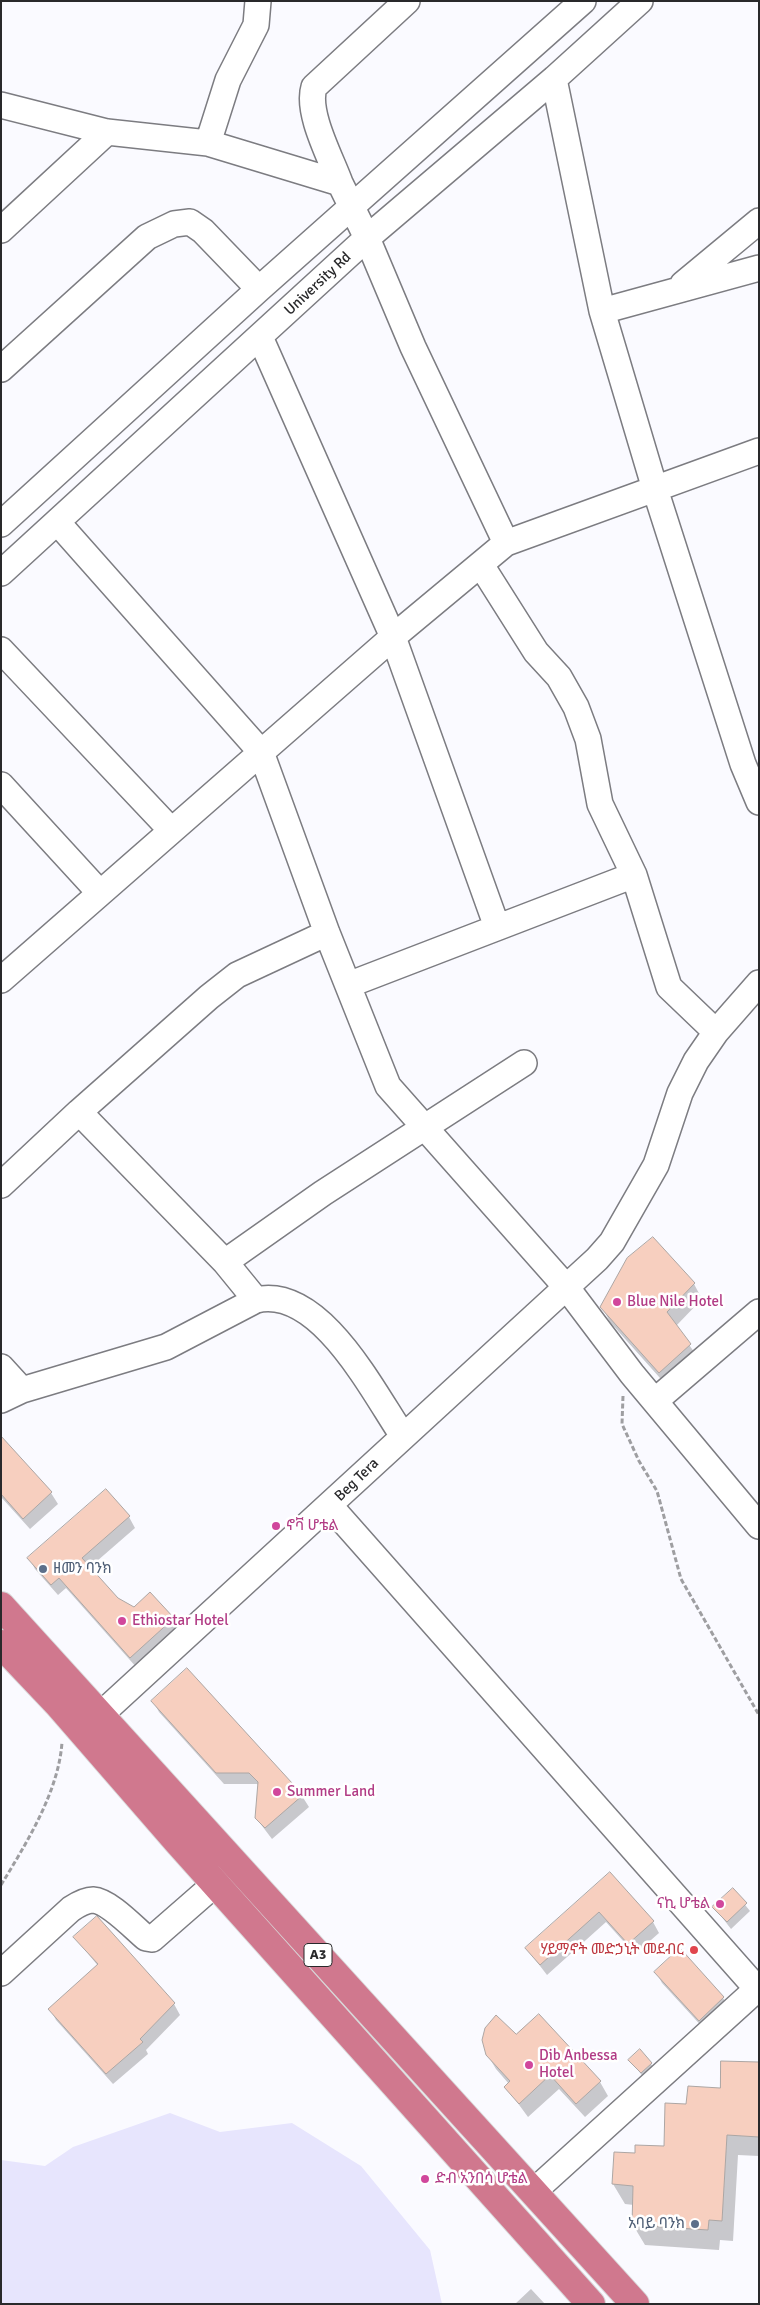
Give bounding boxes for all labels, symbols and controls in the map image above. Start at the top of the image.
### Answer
street label: University Rd [281,249,355,319]
place label: Blue Nile Hotel [627,1293,723,1311]
marker: Blue Nile Hotel [611,1296,623,1308]
street label: Beg Tera [331,1455,383,1505]
place label: ኖቫ ሆቴል [286,1517,338,1535]
marker: ኖቫ ሆቴል [270,1520,282,1532]
place label: ዘመን ባንክ [53,1560,112,1578]
marker: ዘመን ባንክ [37,1563,49,1575]
place label: Ethiostar Hotel [132,1612,229,1630]
marker: Ethiostar Hotel [116,1615,128,1627]
place label: Summer Land [287,1783,375,1801]
marker: Summer Land [271,1786,283,1798]
place label: ናኪ ሆቴል [657,1895,710,1913]
marker: ናኪ ሆቴል [714,1898,726,1910]
place label: ሃይማኖት መድኃኒት መደብር [541,1941,684,1959]
road number: A3 [304,1944,332,1966]
marker: ሃይማኖት መድኃኒት መደብር [688,1944,700,1956]
place label: Dib Anbessa Hotel [539,2047,618,2082]
marker: Dib Anbessa Hotel [523,2059,535,2071]
place label: ድብ አንበሳ ሆቴል [435,2170,528,2188]
marker: ድብ አንበሳ ሆቴል [419,2173,431,2185]
place label: አባይ ባንክ [628,2215,685,2233]
marker: አባይ ባንክ [689,2218,701,2230]

